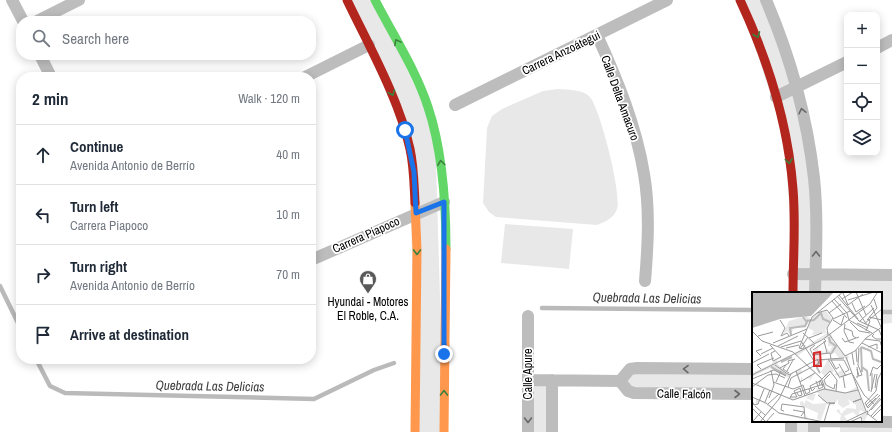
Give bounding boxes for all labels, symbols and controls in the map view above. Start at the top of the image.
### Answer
map controls [844,12,880,156]
button: + [844,12,880,48]
search box [16,16,316,60]
icon: search [30,27,52,49]
street label: Carrera Anzoátegui [519,27,603,79]
text: Search here [62,28,129,49]
one-way arrow [752,32,760,39]
one-way arrow [394,38,402,46]
button: − [844,48,880,84]
street label: Calle Delta Amacuro [597,53,643,143]
button: locate [844,84,880,120]
text: 2 min [32,87,68,110]
one-way arrow [387,89,395,96]
text: Walk · 120 m [238,90,300,107]
one-way arrow [798,108,806,114]
button: layers [844,120,880,156]
route start [396,121,414,139]
text: Continue [70,136,123,157]
icon: ahead [32,144,54,166]
text: 40 m [276,146,300,163]
text: Avenida Antonio de Berrío [70,157,195,174]
one-way arrow [784,158,793,164]
one-way arrow [437,160,446,166]
text: Turn left [70,196,118,217]
icon: left [32,204,54,226]
text: 10 m [276,206,300,223]
street label: Carrera Piapoco [330,213,402,257]
text: Carrera Piapoco [70,217,148,234]
one-way arrow [413,249,421,255]
one-way arrow [812,251,820,257]
text: Turn right [70,256,127,277]
icon: right [32,264,54,286]
text: 70 m [276,266,300,283]
shop icon: Hyundai - Motores El Roble, C.A. [358,269,378,294]
text: Avenida Antonio de Berrío [70,277,195,294]
water label: Quebrada Las Delicias [592,289,702,307]
inset map [752,292,882,422]
place label: Hyundai - Motores El Roble, C.A. [328,294,409,324]
icon: arrive [32,324,54,346]
text: Arrive at destination [70,324,189,345]
route end [435,345,453,363]
street label: Calle Apure [520,349,536,399]
one-way arrow [683,364,689,373]
water label: Quebrada Las Delicias [155,377,265,395]
street label: Calle Falcón [657,386,711,402]
one-way arrow [440,390,448,396]
one-way arrow [734,390,740,398]
one-way arrow [524,417,532,423]

